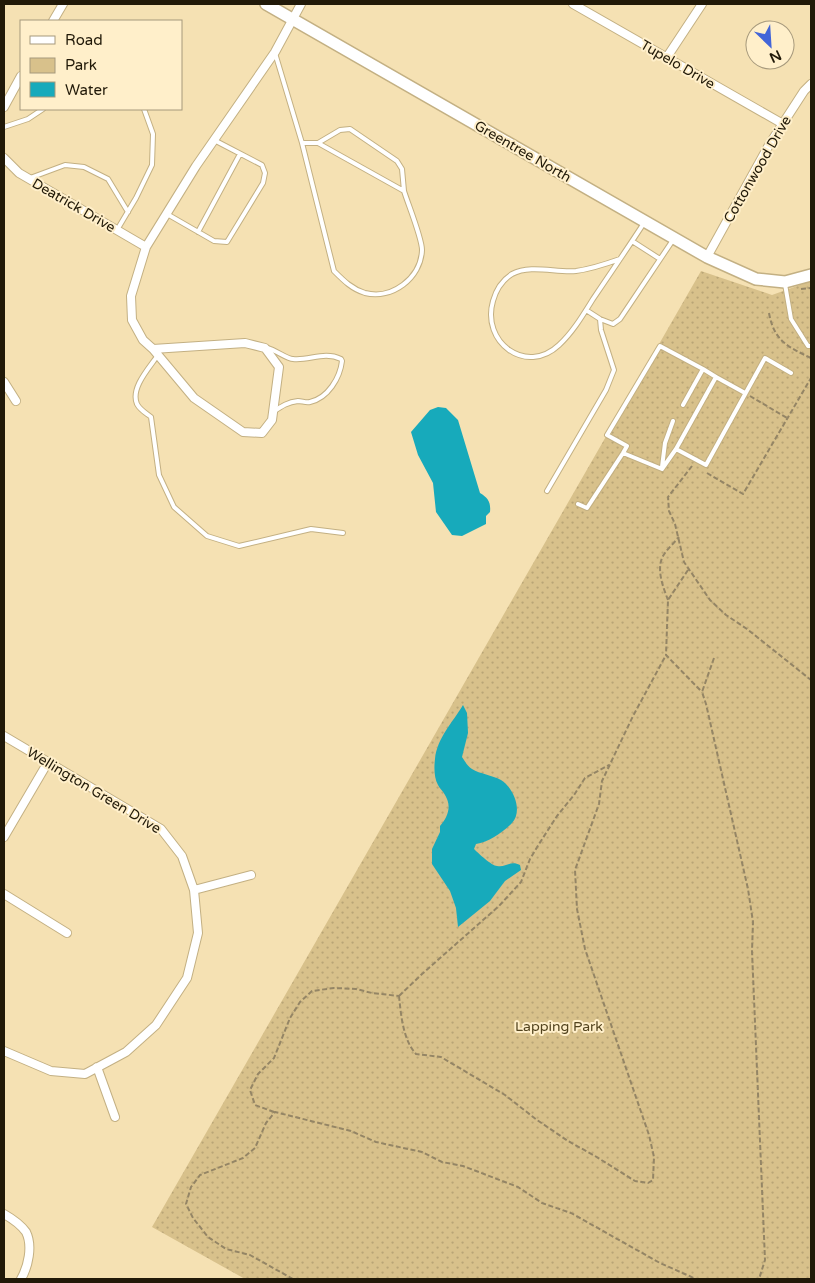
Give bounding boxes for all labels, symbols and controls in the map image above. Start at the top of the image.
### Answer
legend [20,20,182,110]
north arrow [745,20,795,70]
text: Road [65,31,103,49]
street label: Tupelo Drive [638,36,718,93]
text: N [767,46,784,66]
text: Park [65,56,97,74]
text: Water [65,81,108,99]
street label: Cottonwood Drive [720,113,795,226]
street label: Greentree North [471,117,574,186]
street label: Deatrick Drive [29,175,118,236]
street label: Wellington Green Drive [24,744,164,837]
park label: Lapping Park [515,1018,603,1035]

